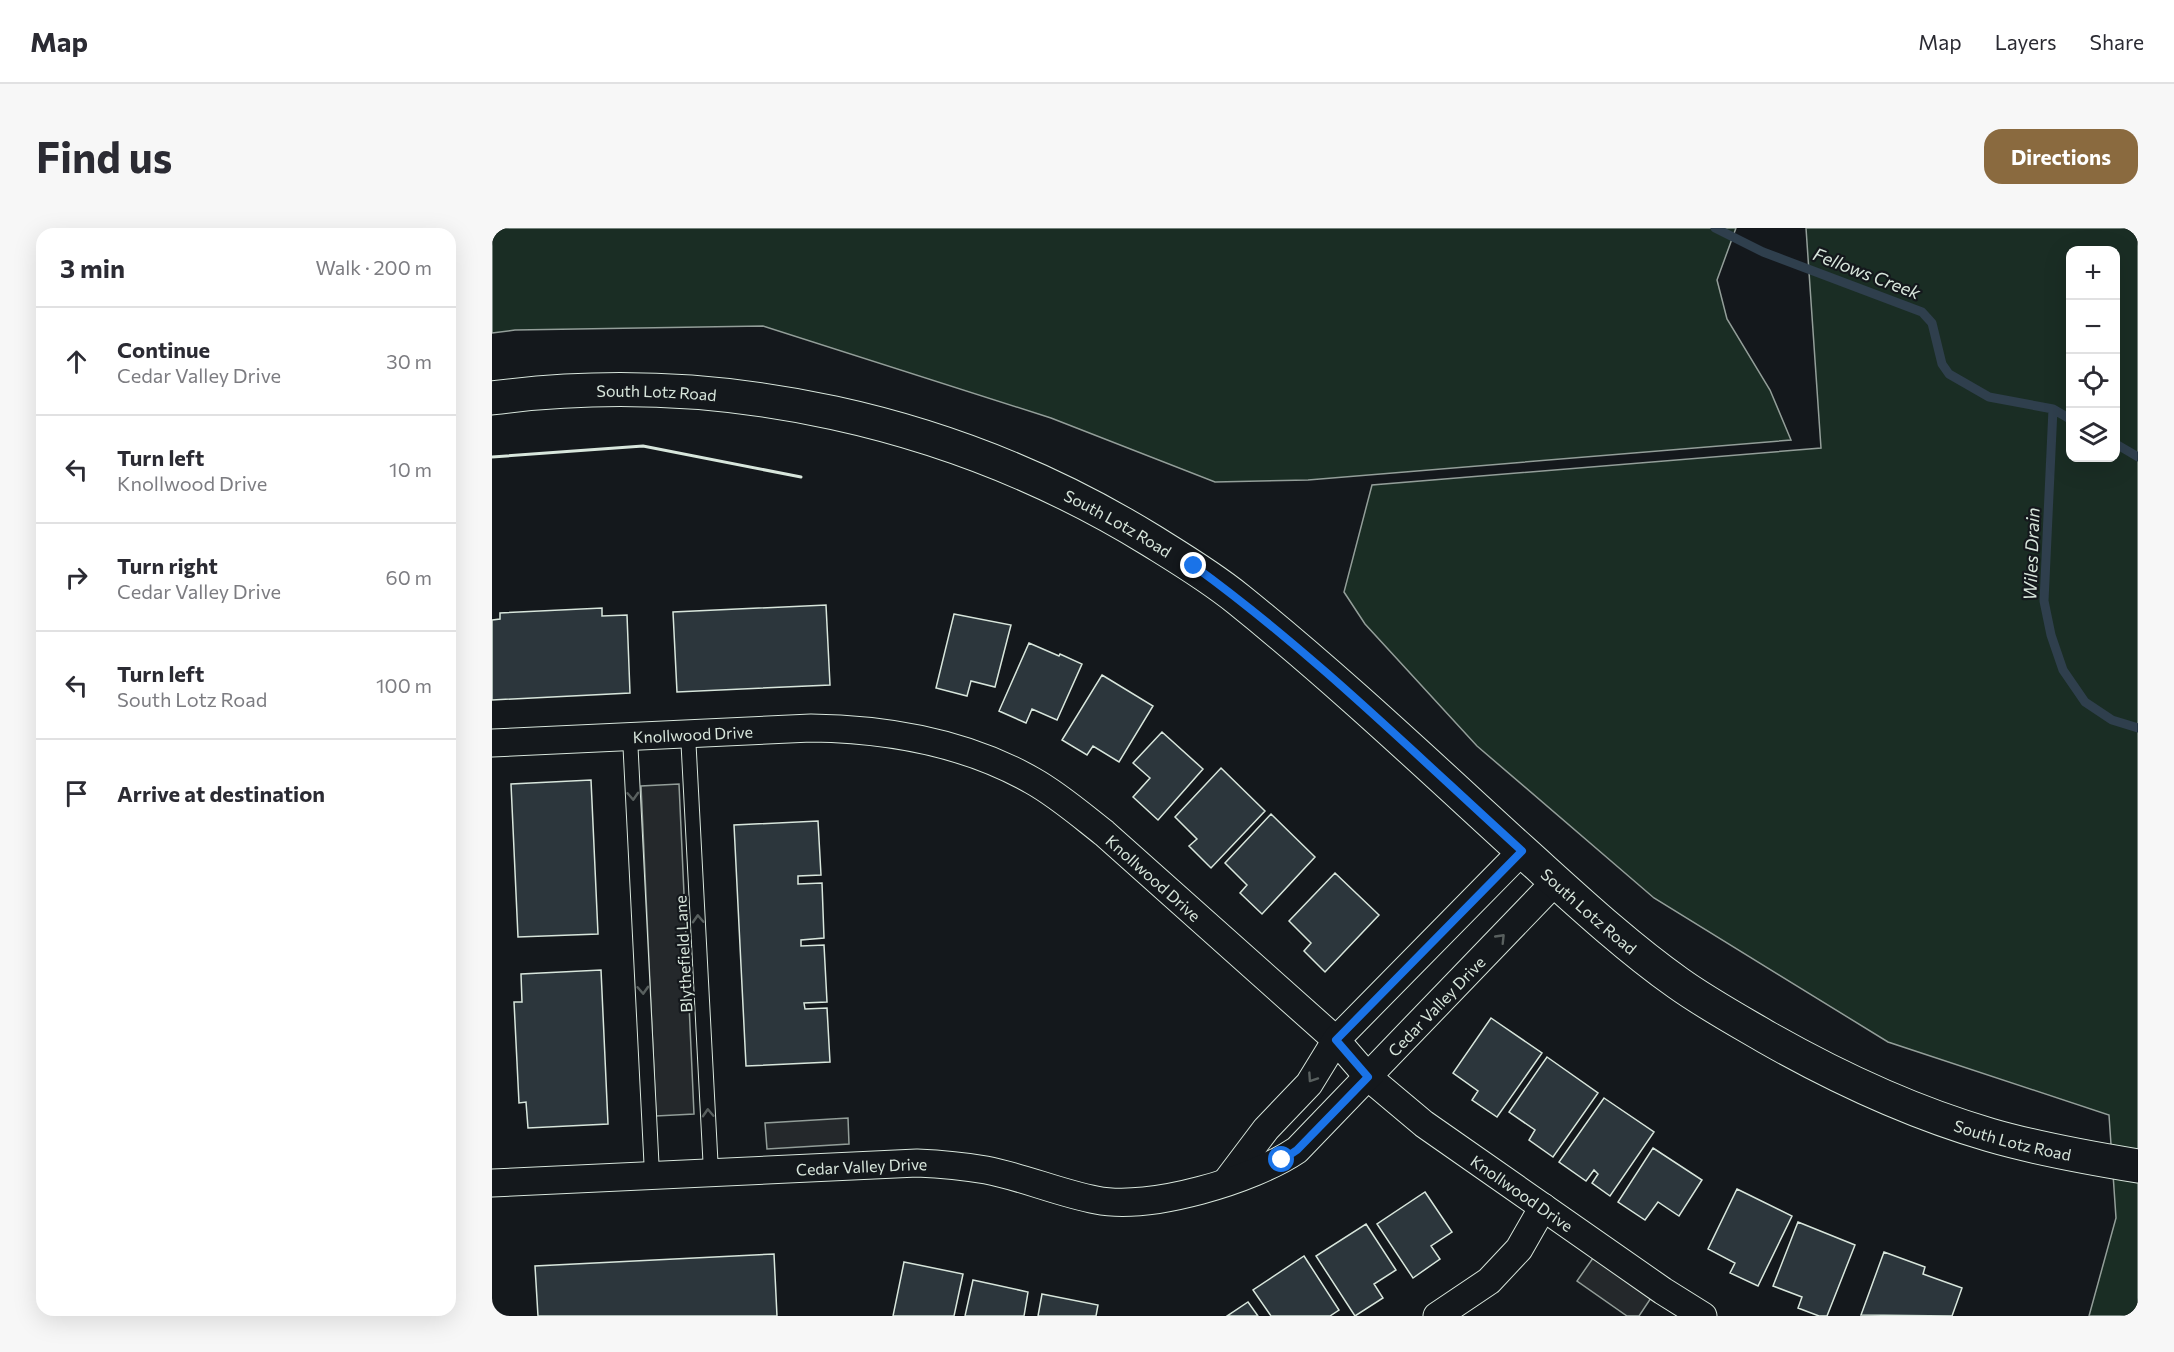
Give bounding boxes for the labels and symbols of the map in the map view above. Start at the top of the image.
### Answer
water label: Fellows Creek [1810,243,1925,304]
street label: South Lotz Road [596,380,718,404]
street label: South Lotz Road [1061,485,1175,560]
water label: Wiles Drain [2018,507,2044,601]
route end [1180,552,1206,578]
street label: Knollwood Drive [632,721,753,746]
one-way arrow [626,791,639,800]
street label: Knollwood Drive [1103,830,1205,925]
street label: South Lotz Road [1538,864,1641,957]
street label: Blythefield Lane [670,895,696,1013]
one-way arrow [691,914,704,923]
one-way arrow [1494,935,1505,946]
street label: Cedar Valley Drive [1383,952,1488,1060]
one-way arrow [636,986,649,995]
one-way arrow [1308,1071,1319,1082]
one-way arrow [702,1109,715,1118]
street label: South Lotz Road [1952,1115,2073,1164]
route start [1268,1146,1294,1172]
street label: Knollwood Drive [1467,1150,1577,1235]
street label: Cedar Valley Drive [795,1153,928,1178]

